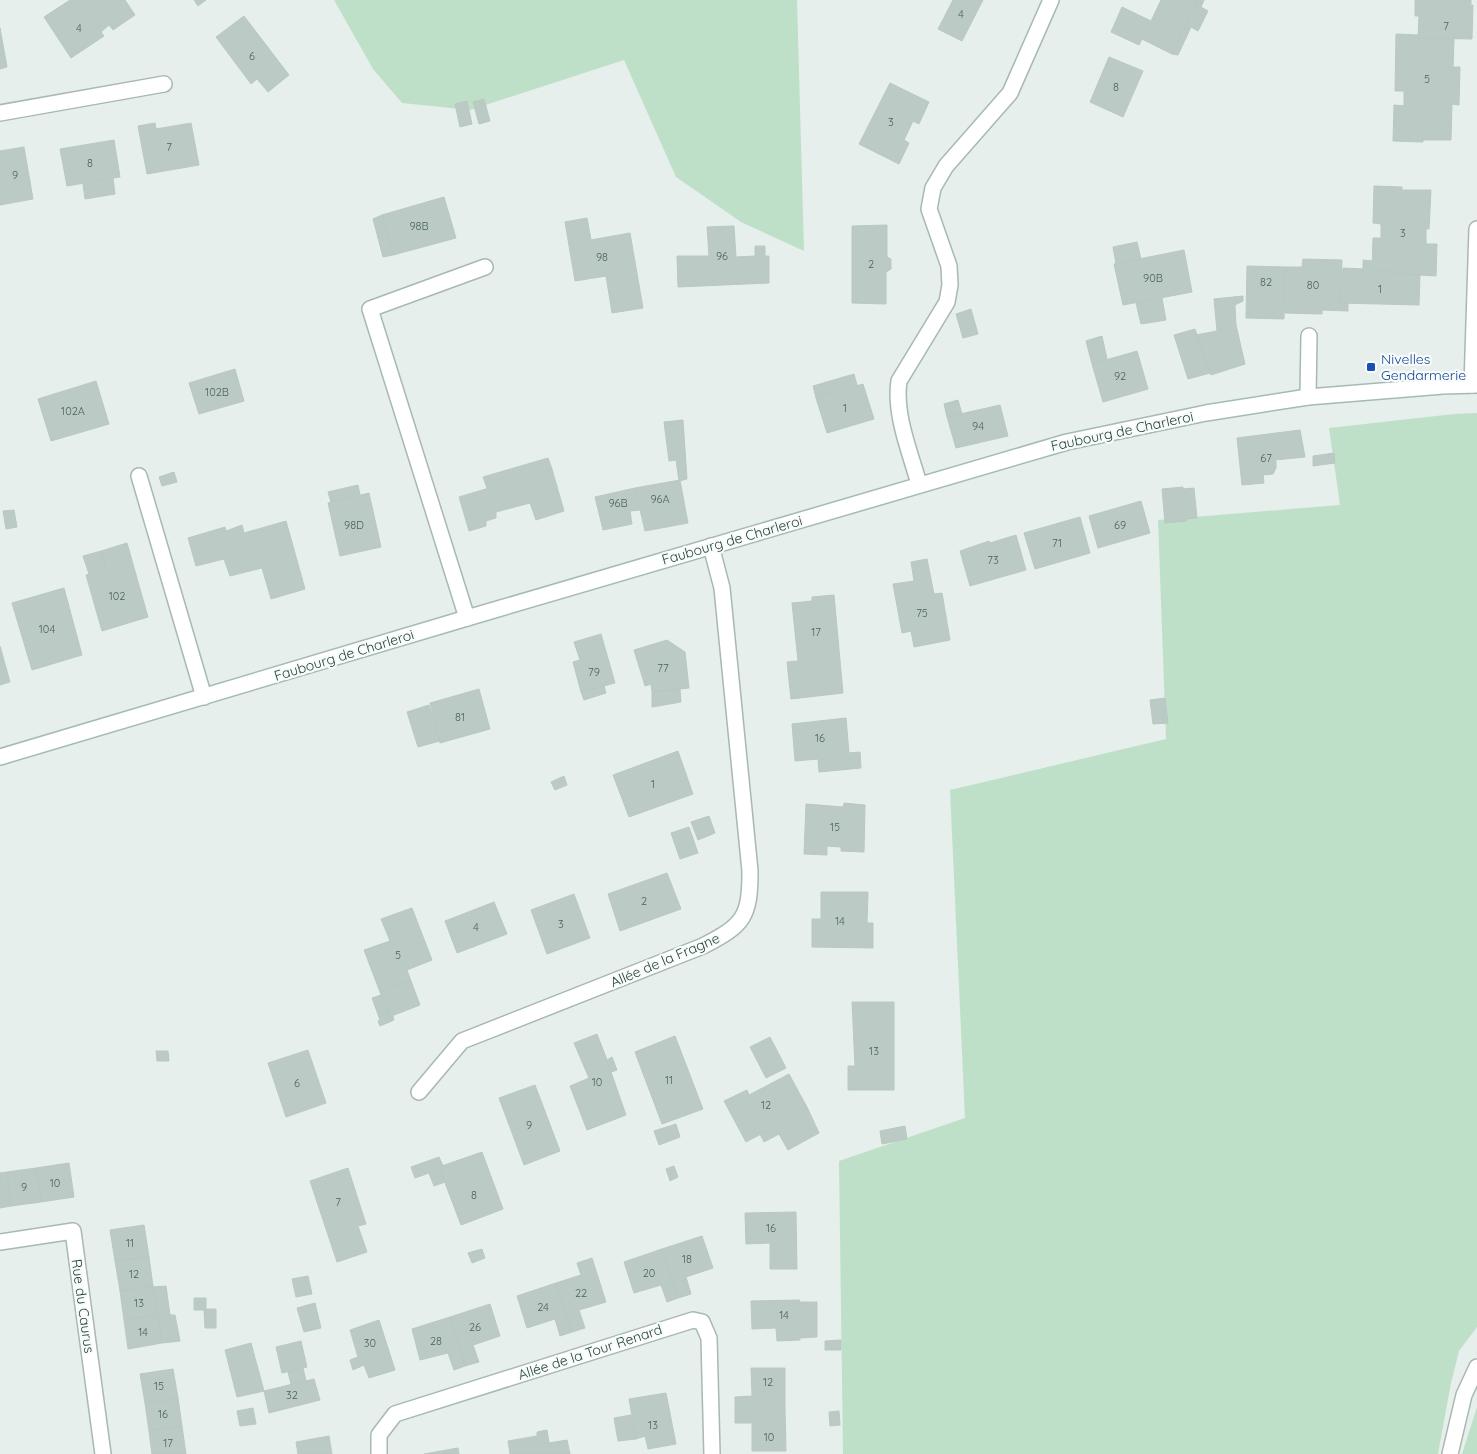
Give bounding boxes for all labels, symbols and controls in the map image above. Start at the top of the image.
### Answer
house number: 4 [958,7,964,21]
house number: 7 [1443,19,1449,33]
house number: 4 [76,21,82,35]
house number: 6 [249,49,255,63]
house number: 5 [1424,72,1430,86]
house number: 8 [1113,80,1119,94]
house number: 3 [888,115,894,129]
house number: 7 [166,140,172,154]
house number: 8 [87,156,93,170]
house number: 9 [12,168,18,182]
house number: 98B [409,219,429,233]
house number: 3 [1400,226,1406,240]
house number: 96 [716,249,728,263]
house number: 98 [596,250,608,264]
house number: 2 [868,257,874,271]
house number: 90B [1143,271,1163,285]
house number: 82 [1260,275,1272,289]
house number: 80 [1307,278,1319,292]
house number: 1 [1378,282,1382,296]
place label: Nivelles Gendarmerie [1381,350,1466,384]
marker: Nivelles Gendarmerie [1365,361,1377,373]
house number: 92 [1114,369,1126,383]
house number: 102B [205,385,229,399]
house number: 1 [843,401,847,415]
house number: 102A [61,404,85,418]
street label: Faubourg de Charleroi [1049,407,1195,455]
house number: 94 [972,419,984,433]
house number: 67 [1260,451,1272,465]
house number: 96A [650,492,670,506]
house number: 96B [608,496,628,510]
street label: Faubourg de Charleroi [660,511,804,569]
house number: 98D [344,518,364,532]
house number: 69 [1114,518,1126,532]
house number: 71 [1052,536,1062,550]
house number: 73 [987,553,999,567]
house number: 102 [109,589,125,603]
house number: 75 [916,606,928,620]
house number: 104 [39,622,55,636]
street label: Faubourg de Charleroi [272,625,416,685]
house number: 17 [811,625,821,639]
house number: 77 [657,661,669,675]
house number: 79 [588,665,600,679]
house number: 81 [455,710,465,724]
house number: 16 [815,731,825,745]
house number: 1 [651,777,655,791]
house number: 15 [830,820,840,834]
house number: 2 [641,894,647,908]
house number: 14 [835,914,845,928]
house number: 3 [558,917,564,931]
house number: 4 [473,920,479,934]
street label: Allée de la Fragne [608,929,722,991]
house number: 5 [395,948,401,962]
house number: 13 [869,1044,879,1058]
house number: 11 [665,1073,673,1087]
house number: 10 [592,1075,602,1089]
house number: 6 [294,1076,300,1090]
house number: 12 [761,1098,771,1112]
house number: 9 [526,1118,532,1132]
house number: 10 [50,1176,60,1190]
house number: 9 [21,1180,27,1194]
house number: 8 [471,1188,477,1202]
house number: 7 [335,1195,341,1209]
house number: 16 [766,1221,776,1235]
house number: 11 [126,1236,134,1250]
house number: 18 [682,1252,692,1266]
street label: Rue du Caurus [67,1258,99,1354]
house number: 20 [643,1266,655,1280]
house number: 12 [129,1267,139,1281]
house number: 22 [575,1286,587,1300]
house number: 13 [134,1296,144,1310]
house number: 24 [537,1300,549,1314]
house number: 14 [779,1308,789,1322]
house number: 26 [469,1320,481,1334]
street label: Allée de la Tour Renard [516,1320,664,1384]
house number: 14 [138,1325,148,1339]
house number: 28 [430,1334,442,1348]
house number: 30 [364,1336,376,1350]
house number: 12 [763,1375,773,1389]
house number: 15 [154,1379,164,1393]
house number: 32 [286,1388,298,1402]
house number: 16 [158,1407,168,1421]
house number: 13 [648,1418,658,1432]
house number: 10 [764,1430,774,1444]
house number: 17 [163,1436,173,1450]

